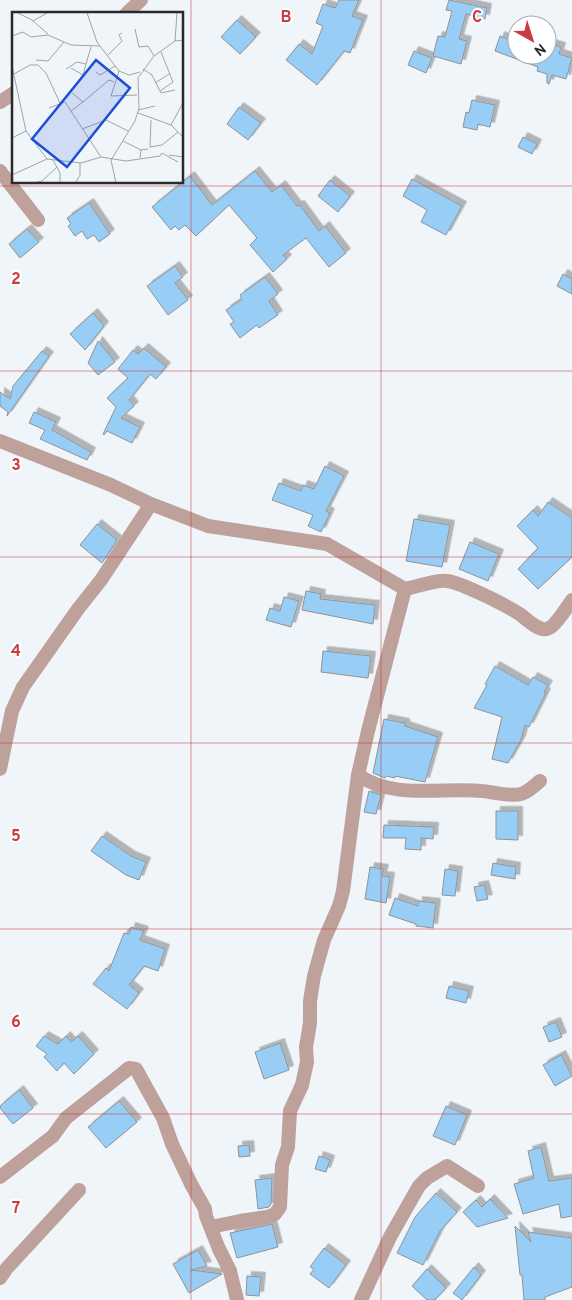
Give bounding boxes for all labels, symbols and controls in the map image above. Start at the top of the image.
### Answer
text: B [280,8,292,28]
text: C [472,8,482,28]
inset map [12,12,184,184]
north arrow [507,15,557,65]
text: N [530,39,548,59]
text: 2 [11,270,21,290]
text: 3 [11,456,21,476]
text: 4 [11,642,21,662]
text: 5 [11,827,21,847]
text: 6 [11,1013,21,1033]
text: 7 [12,1199,20,1219]

